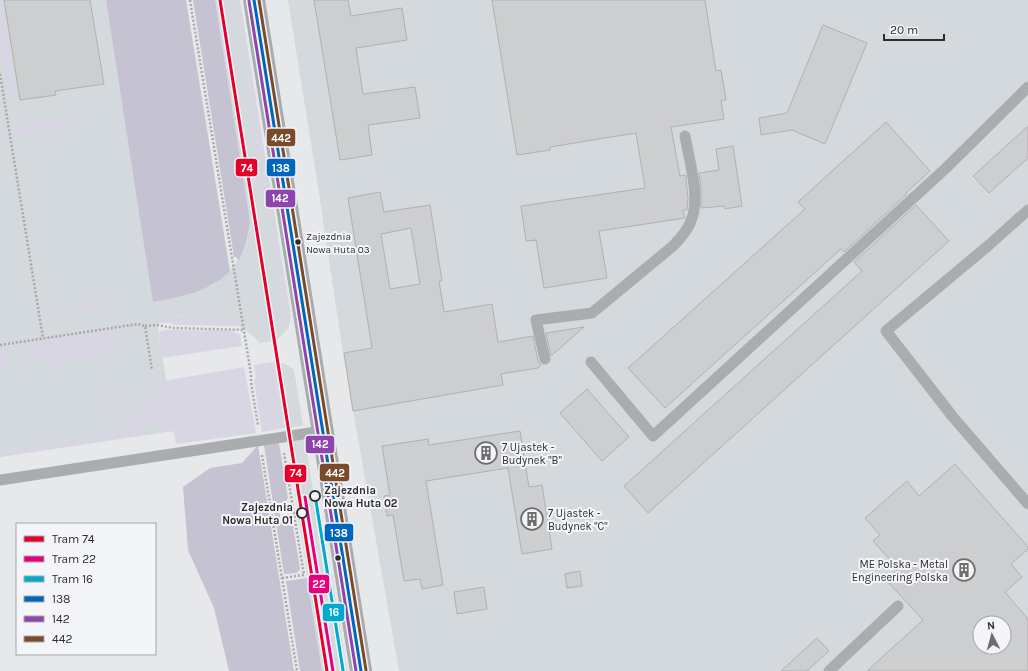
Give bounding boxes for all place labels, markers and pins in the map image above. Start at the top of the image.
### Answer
place label: Zajezdnia Nowa Huta 03 [306,231,370,256]
marker: Zajezdnia Nowa Huta 03 [293,237,303,247]
building icon: 7 Ujastek - Budynek "B" [473,440,499,466]
place label: 7 Ujastek - Budynek "B" [502,441,562,467]
place label: Zajezdnia Nowa Huta 02 [324,484,398,510]
marker: Zajezdnia Nowa Huta 02 [309,490,321,502]
place label: Zajezdnia Nowa Huta 01 [222,501,293,527]
building icon: 7 Ujastek - Budynek "C" [519,506,545,532]
marker: Zajezdnia Nowa Huta 01 [296,507,308,519]
place label: 7 Ujastek - Budynek "C" [548,507,608,533]
unlabelled marker [333,553,343,563]
building icon: ME Polska - Metal Engineering Polska [951,557,977,583]
place label: ME Polska - Metal Engineering Polska [852,558,948,584]

